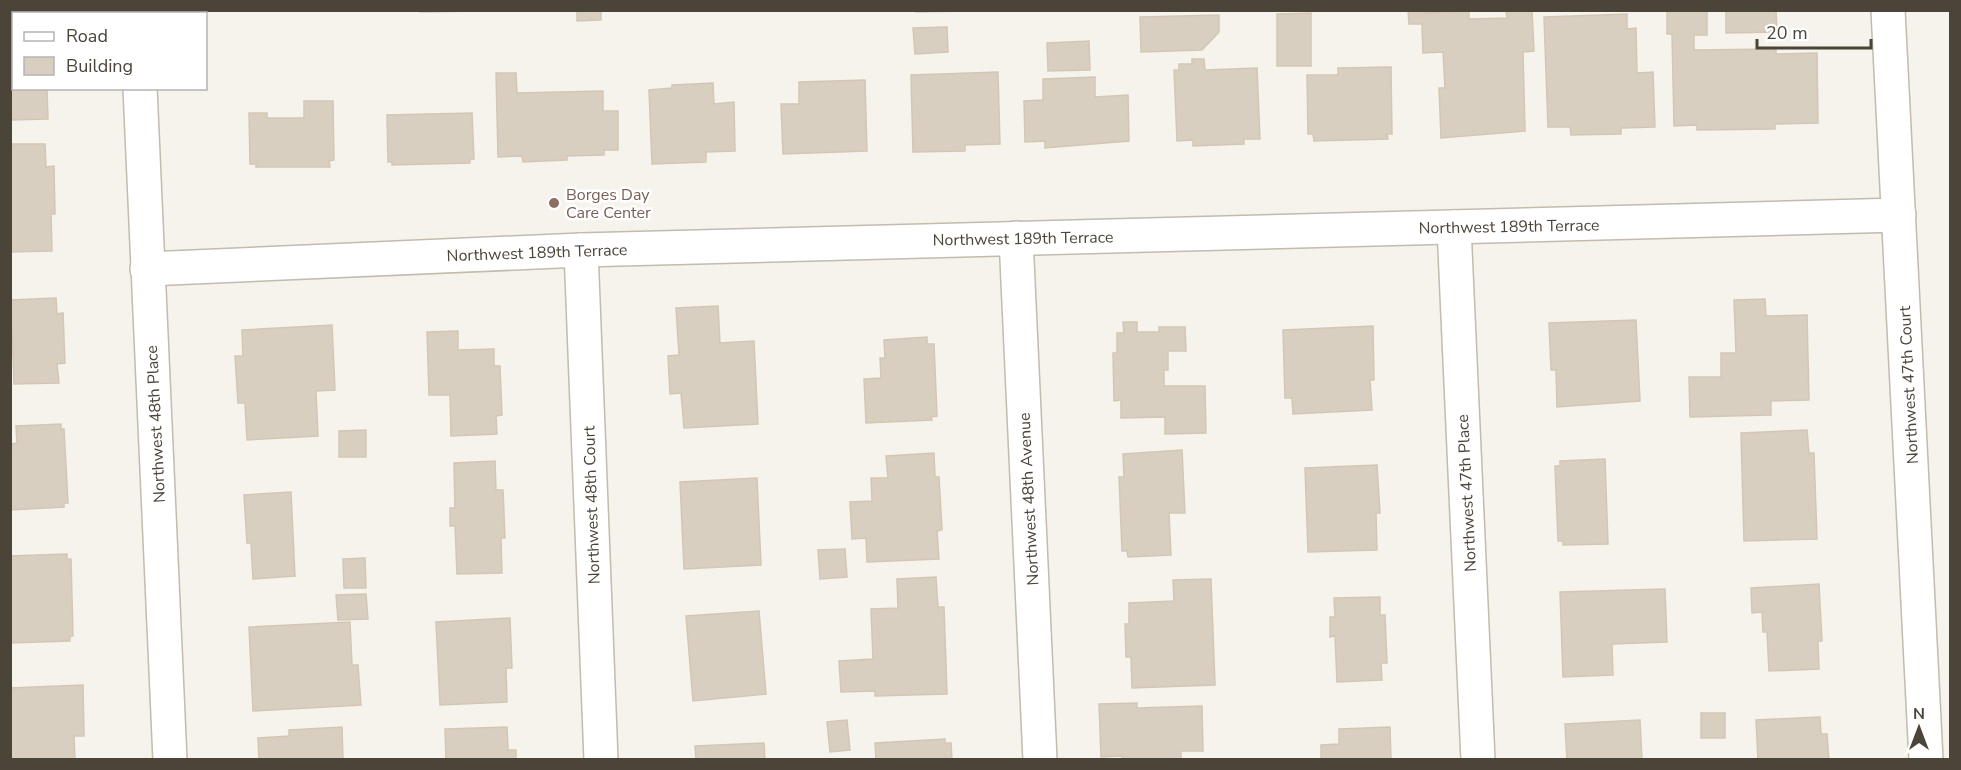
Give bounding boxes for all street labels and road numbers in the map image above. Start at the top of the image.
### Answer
street label: Northwest 189th Terrace [1418,214,1600,240]
street label: Northwest 189th Terrace [932,226,1114,252]
street label: Northwest 189th Terrace [446,239,628,267]
street label: Northwest 47th Court [1894,305,1924,465]
street label: Northwest 48th Place [141,345,171,503]
street label: Northwest 48th Avenue [1013,412,1045,586]
street label: Northwest 47th Place [1452,414,1482,572]
street label: Northwest 48th Court [578,425,606,585]

